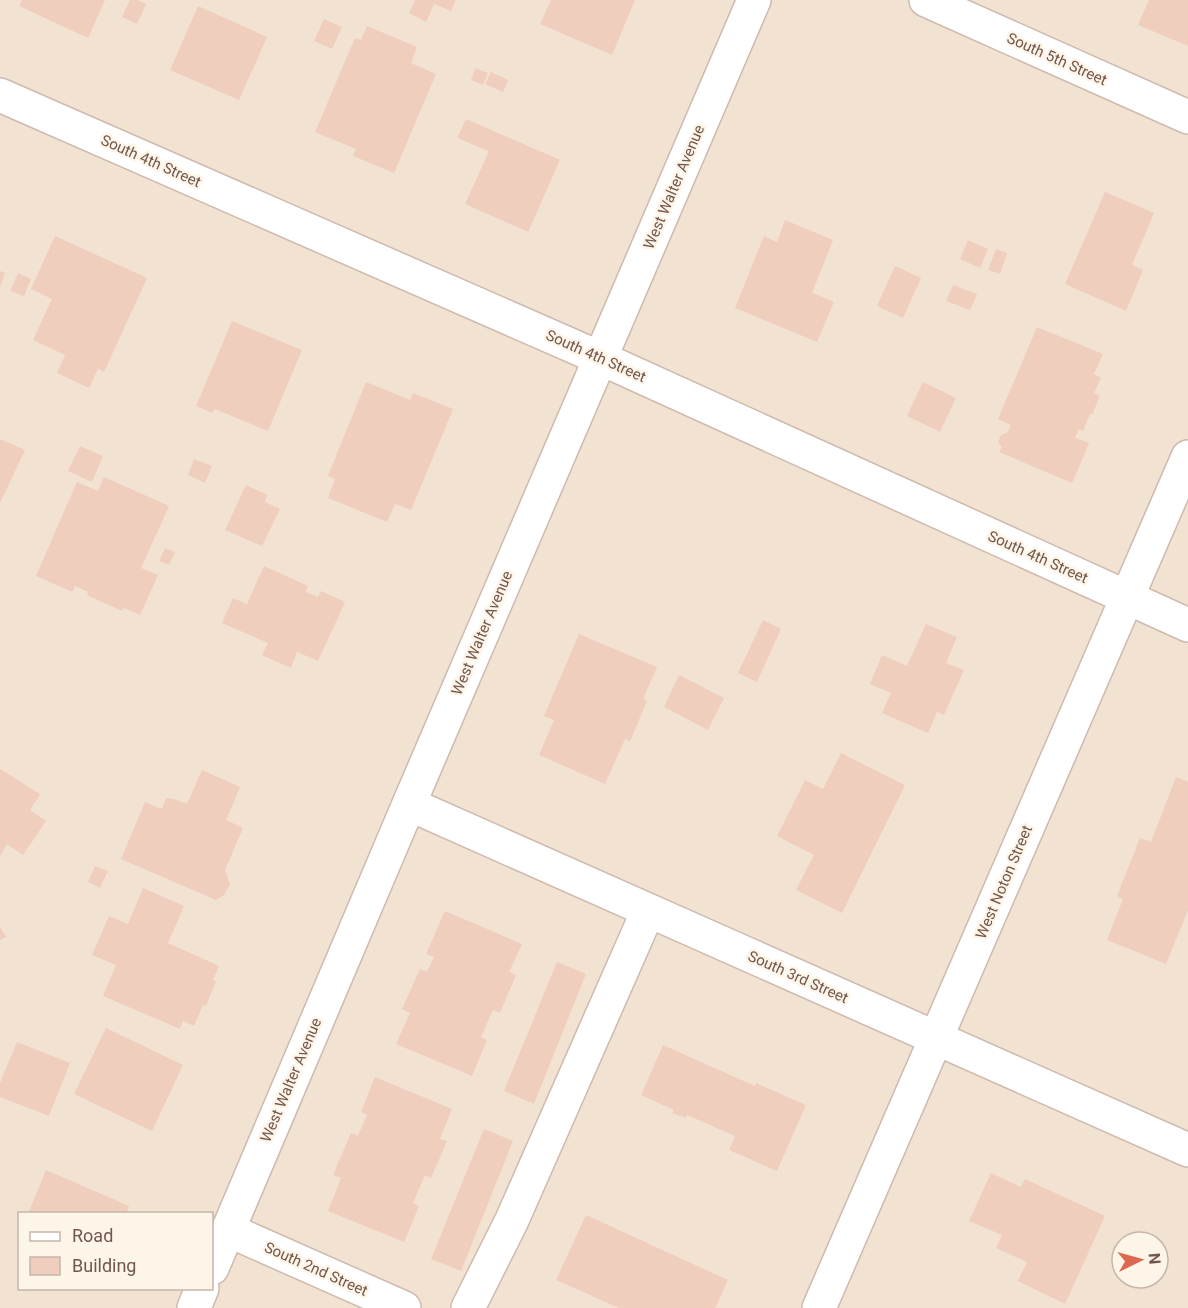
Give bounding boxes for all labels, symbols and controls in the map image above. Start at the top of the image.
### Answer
street label: South 5th Street [1004,29,1110,89]
street label: West Walter Avenue [640,122,708,252]
street label: South 4th Street [98,131,204,191]
street label: South 4th Street [543,326,649,386]
street label: South 4th Street [985,527,1091,587]
street label: West Walter Avenue [448,568,516,698]
street label: West Noton Street [972,822,1036,941]
street label: South 3rd Street [745,947,851,1007]
street label: West Walter Avenue [257,1015,325,1145]
legend [18,1212,213,1290]
text: Road [72,1225,113,1246]
north arrow [1110,1230,1170,1290]
street label: South 2nd Street [262,1238,370,1300]
text: N [1144,1252,1164,1265]
text: Building [72,1255,136,1276]

